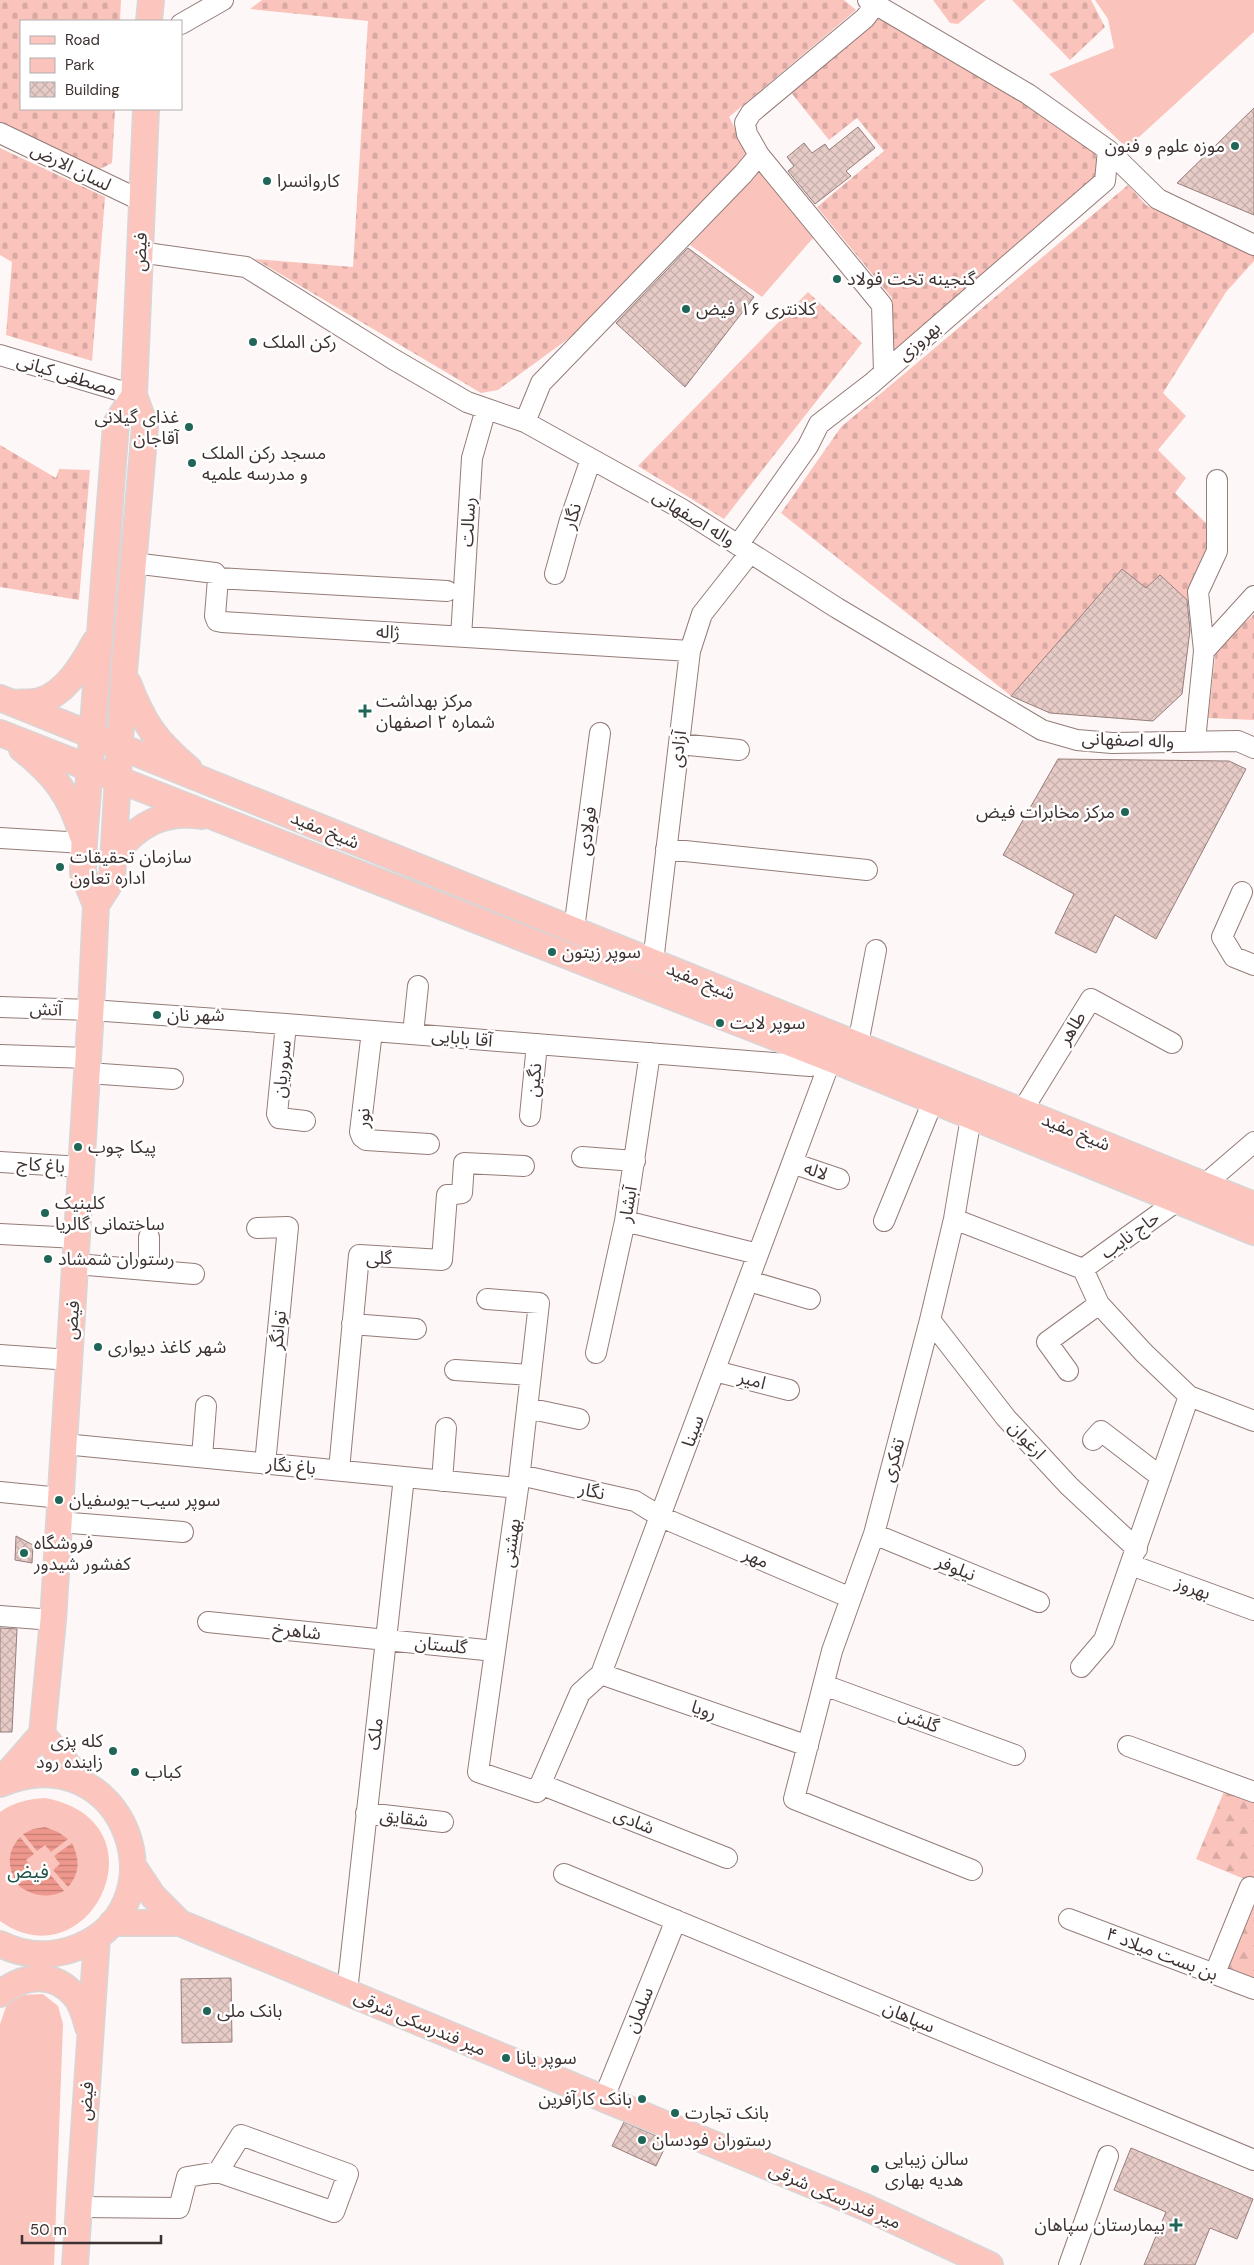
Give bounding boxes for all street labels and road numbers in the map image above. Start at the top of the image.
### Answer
street label: لسان الارض [27,137,115,197]
street label: فیض [127,232,153,272]
street label: بهروزی [892,316,946,366]
street label: مصطفی کیانی [14,348,120,402]
street label: واله اصفهانی [648,484,740,552]
street label: رسالت [455,497,481,547]
street label: نگار [556,500,587,533]
street label: ژاله [375,619,401,645]
street label: واله اصفهانی [1081,726,1175,754]
street label: آزادی [664,728,692,769]
street label: شیخ مفید [287,805,363,856]
street label: فولادی [572,805,602,857]
street label: شیخ مفید [663,956,739,1007]
street label: آتش [29,996,63,1022]
street label: طاهر [1052,1007,1091,1050]
street label: آقا بابایی [431,1023,494,1053]
street label: سروریان [267,1039,297,1099]
street label: نگین [521,1062,547,1098]
street label: نور [350,1107,376,1130]
street label: شیخ مفید [1038,1107,1114,1158]
street label: باغ کاج [16,1151,66,1181]
street label: لاله [801,1156,831,1186]
street label: آبشار [613,1183,643,1225]
street label: حاج نایب [1096,1206,1165,1265]
street label: گلی [366,1246,393,1270]
street label: فیض [59,1300,85,1340]
street label: توانگر [264,1309,292,1352]
street label: امیر [735,1365,768,1395]
street label: سینا [676,1412,710,1450]
street label: ارغوان [1003,1416,1051,1464]
street label: تفکری [876,1436,910,1484]
street label: باغ نگار [264,1452,317,1482]
street label: نگار [576,1476,607,1506]
street label: بهشتی [496,1517,526,1569]
street label: مهر [739,1542,773,1574]
street label: نیلوفر [932,1549,979,1587]
street label: بهروز [1171,1570,1214,1605]
street label: شاهرخ [272,1617,322,1646]
street label: گلستان [414,1630,469,1660]
street label: رویا [688,1695,720,1725]
street label: گلشن [896,1702,943,1739]
street label: ملک [361,1716,389,1752]
street label: شادی [610,1802,658,1840]
street label: شقایق [379,1803,429,1833]
street label: بن بست میلاد ۴ [1103,1922,1221,1986]
street label: سلمان [619,1983,659,2037]
street label: میر فندرسکی شرقی [350,1984,490,2062]
street label: سپاهان [879,1995,939,2039]
street label: فیض [73,2081,99,2121]
street label: میر فندرسکی شرقی [765,2157,905,2235]

